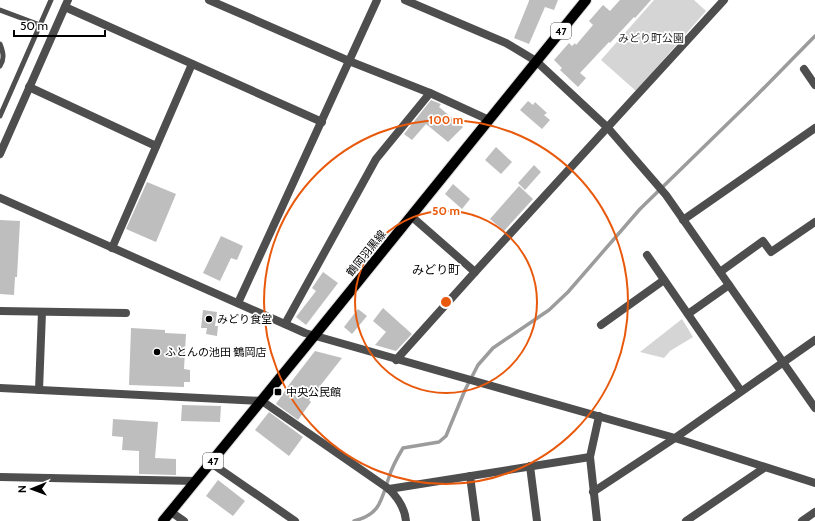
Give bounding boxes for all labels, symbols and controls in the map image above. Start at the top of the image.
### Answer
scale bar [14,12,105,38]
text: 50 m [20,18,48,33]
road number: 47 [551,23,571,39]
park label: みどり町公園 [618,31,684,45]
text: 100 m [429,112,463,127]
text: 50 m [432,203,460,218]
street label: 鶴岡羽黒線 [343,227,389,279]
district label: みどり町 [412,262,460,277]
centre of rings [439,295,453,309]
place label: みどり食堂 [217,312,272,326]
marker: みどり食堂 [204,314,214,324]
place label: ふとんの池田 鶴岡店 [165,345,266,359]
marker: ふとんの池田 鶴岡店 [152,347,162,357]
place label: 中央公民館 [286,385,341,399]
marker: 中央公民館 [273,387,283,397]
road number: 47 [203,453,223,469]
north arrow [12,469,52,509]
text: N [15,485,29,493]

